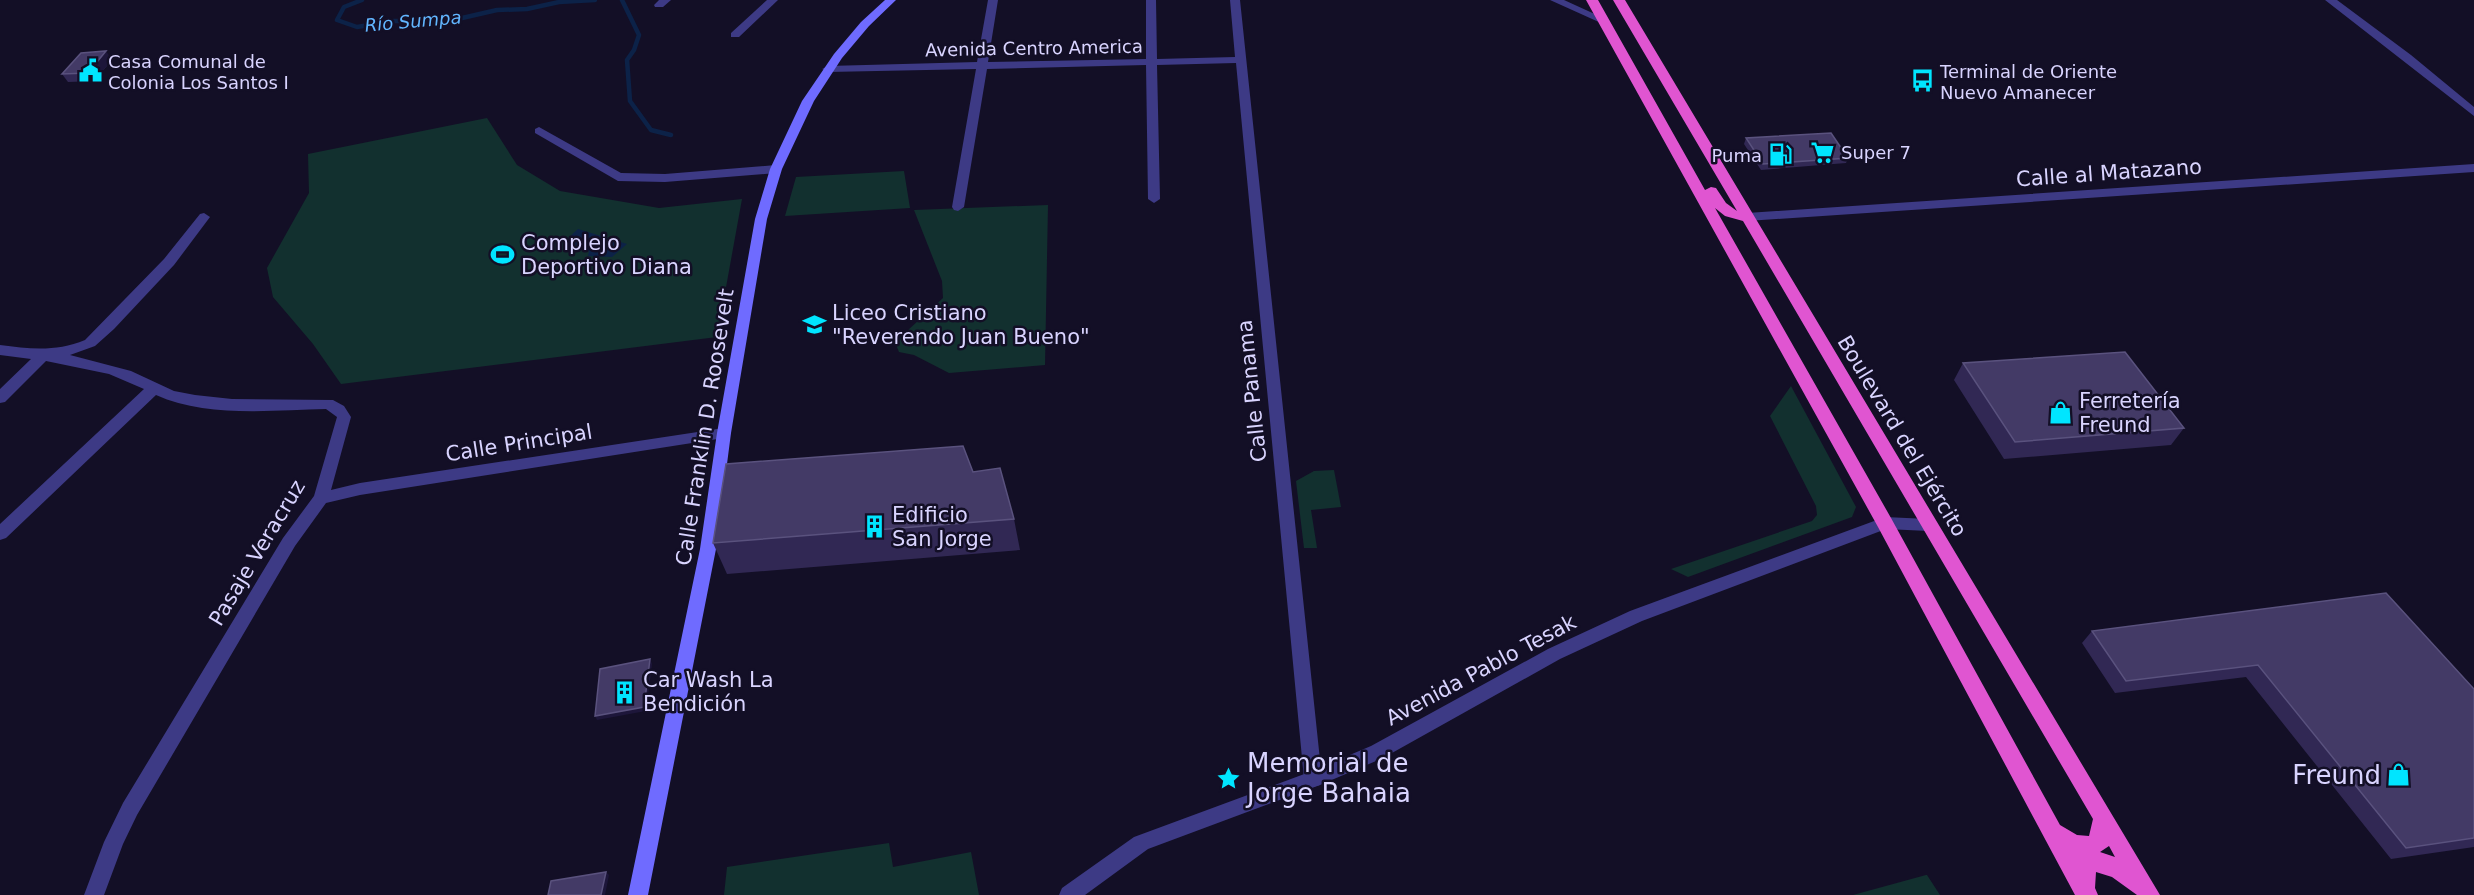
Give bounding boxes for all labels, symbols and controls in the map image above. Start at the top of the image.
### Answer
water label: Río Sumpa [364,6,462,36]
street label: Avenida Centro America [925,36,1143,60]
place label: Casa Comunal de Colonia Los Santos I [108,51,289,93]
public building icon: Casa Comunal de Colonia Los Santos I [77,58,103,84]
place label: Terminal de Oriente Nuevo Amanecer [1939,61,2117,103]
bus stop icon: Terminal de Oriente Nuevo Amanecer [1909,68,1935,94]
supermarket icon: Super 7 [1810,139,1836,165]
fuel station icon: Puma [1767,142,1793,168]
place label: Super 7 [1841,142,1911,163]
place label: Puma [1711,145,1762,166]
street label: Calle al Matazano [2015,155,2203,191]
place label: Complejo Deportivo Diana [521,231,692,279]
sports icon: Complejo Deportivo Diana [490,242,516,268]
street label: Calle Franklin D. Roosevelt [671,287,739,567]
place label: Liceo Cristiano "Reverendo Juan Bueno" [832,301,1090,349]
school or university icon: Liceo Cristiano "Reverendo Juan Bueno" [801,312,827,338]
street label: Calle Panama [1233,319,1271,463]
street label: Boulevard del Ejército [1832,331,1972,541]
place label: Ferretería Freund [2079,389,2181,437]
shop icon: Ferretería Freund [2048,400,2074,426]
street label: Calle Principal [444,420,594,466]
street label: Pasaje Veracruz [204,476,310,630]
place label: Edificio San Jorge [892,503,992,551]
building icon: Edificio San Jorge [861,514,887,540]
street label: Avenida Pablo Tesak [1382,609,1581,730]
place label: Car Wash La Bendición [643,668,774,716]
building icon: Car Wash La Bendición [612,679,638,705]
place label: Memorial de Jorge Bahaia [1245,748,1411,808]
place label: Freund [2292,760,2381,790]
shop icon: Freund [2386,762,2412,788]
place icon: Memorial de Jorge Bahaia [1216,765,1242,791]

